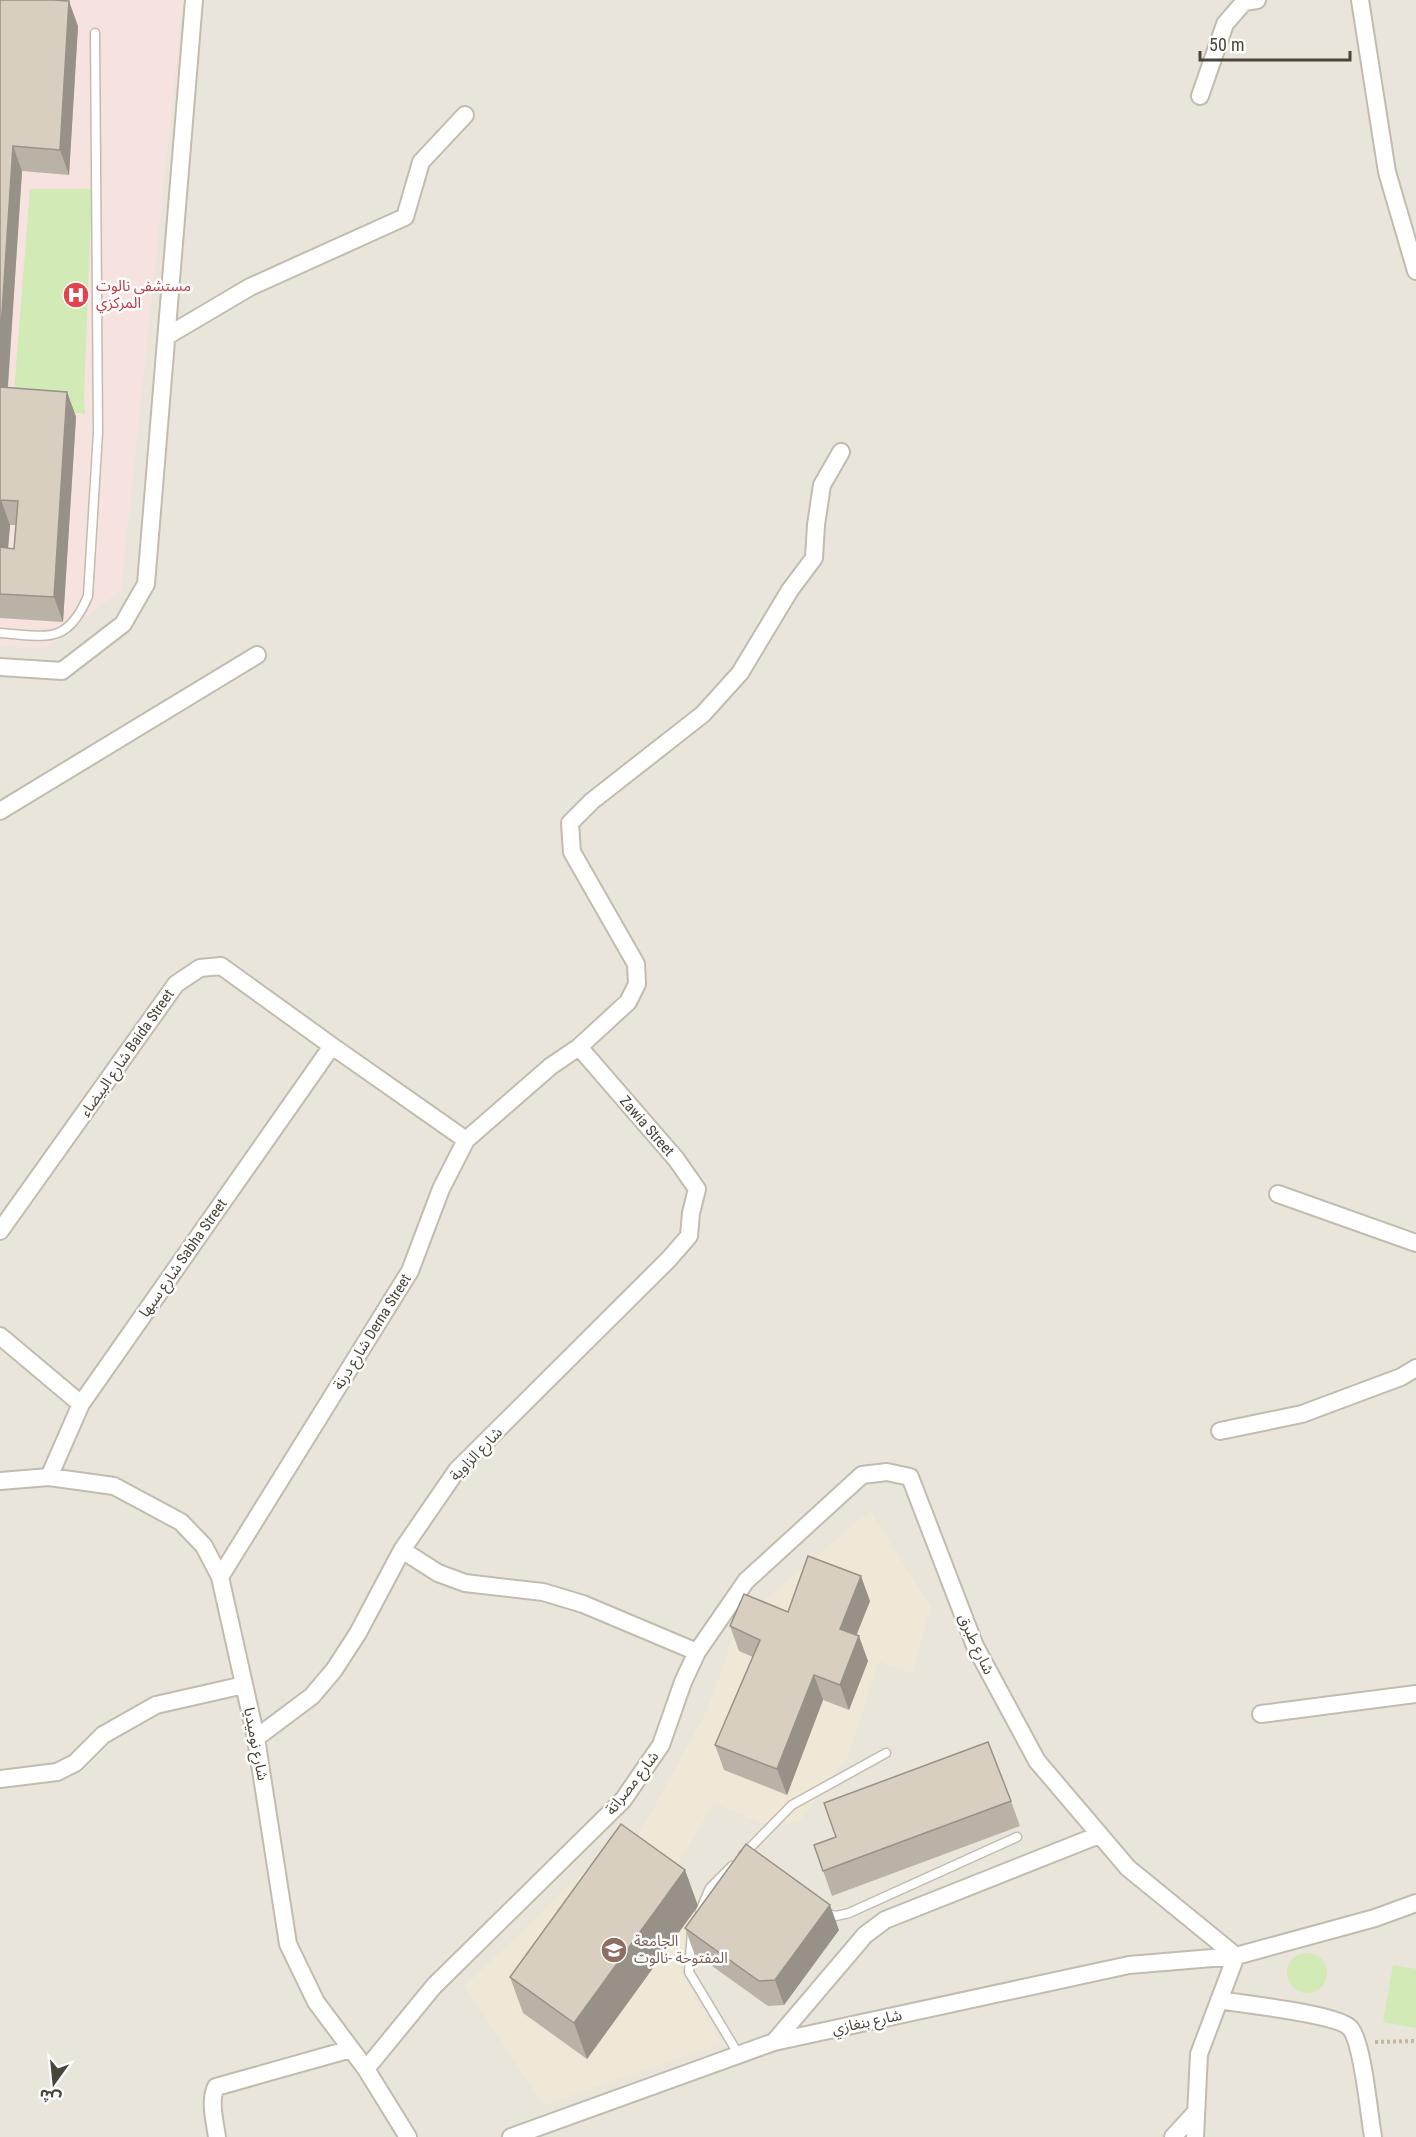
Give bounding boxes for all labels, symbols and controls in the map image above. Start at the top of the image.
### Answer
scale bar [1200,24,1350,62]
text: 50 m [1209,34,1244,55]
place label: مستشفى نالوت المركزي [96,277,191,314]
hospital icon: مستشفى نالوت المركزي [61,280,91,310]
street label: شارع البيضاء Baida Street [76,986,180,1122]
street label: Zawia Street [616,1092,678,1160]
street label: شارع سبها Sabha Street [135,1195,233,1322]
street label: شارع درنة Derna Street [329,1271,417,1395]
street label: شارع الزاوية [446,1423,508,1487]
street label: شارع طبرق [951,1611,998,1679]
street label: شارع نوميديا [237,1706,272,1783]
street label: شارع مصراتة [602,1747,665,1820]
place label: الجامعة المفتوحة -نالوت [634,1932,728,1967]
school or university icon: الجامعة المفتوحة -نالوت [599,1935,629,1965]
street label: شارع بنغازي [830,2006,904,2041]
north arrow [24,2053,84,2113]
text: ش [37,2085,63,2109]

